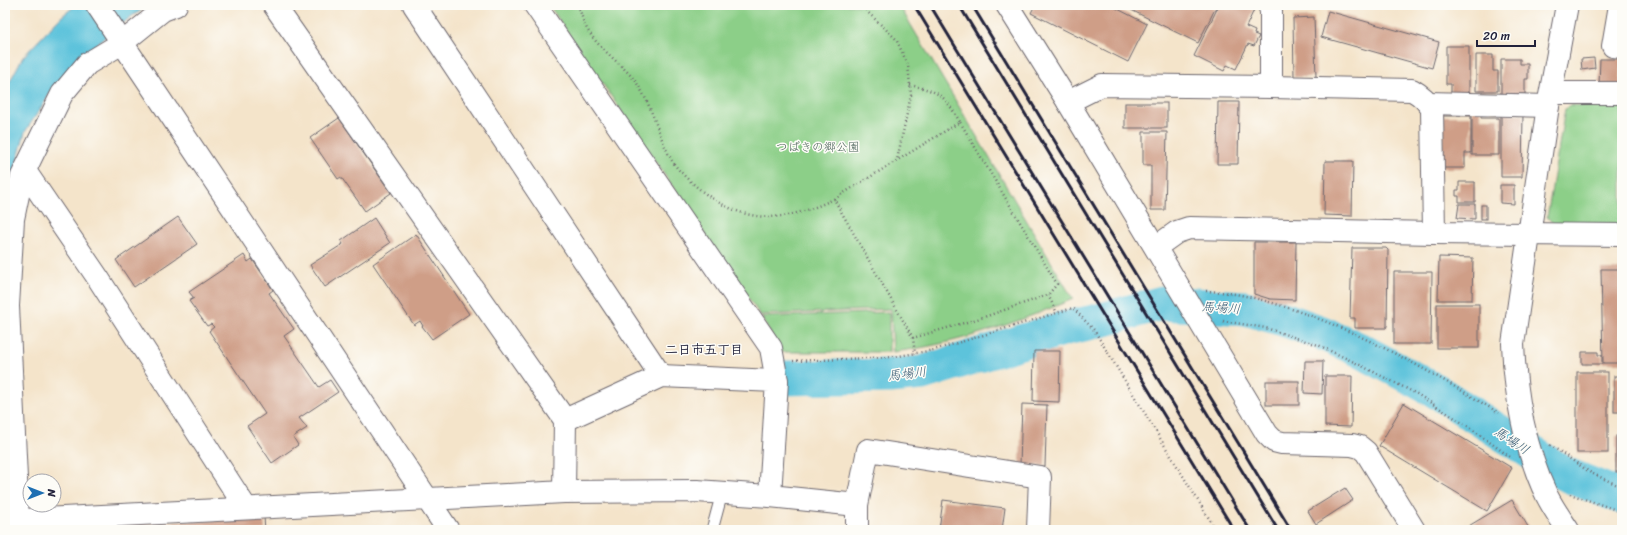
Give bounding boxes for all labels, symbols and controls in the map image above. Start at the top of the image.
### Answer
scale bar [1477,22,1535,48]
text: 20 m [1483,25,1510,47]
park label: つばきの郷公園 [776,136,860,158]
water label: 馬場川 [1201,295,1241,320]
district label: 二日市五丁目 [665,338,743,361]
water label: 馬場川 [886,360,928,387]
water label: 馬場川 [1489,420,1534,461]
north arrow [22,473,62,513]
text: N [42,488,61,497]

